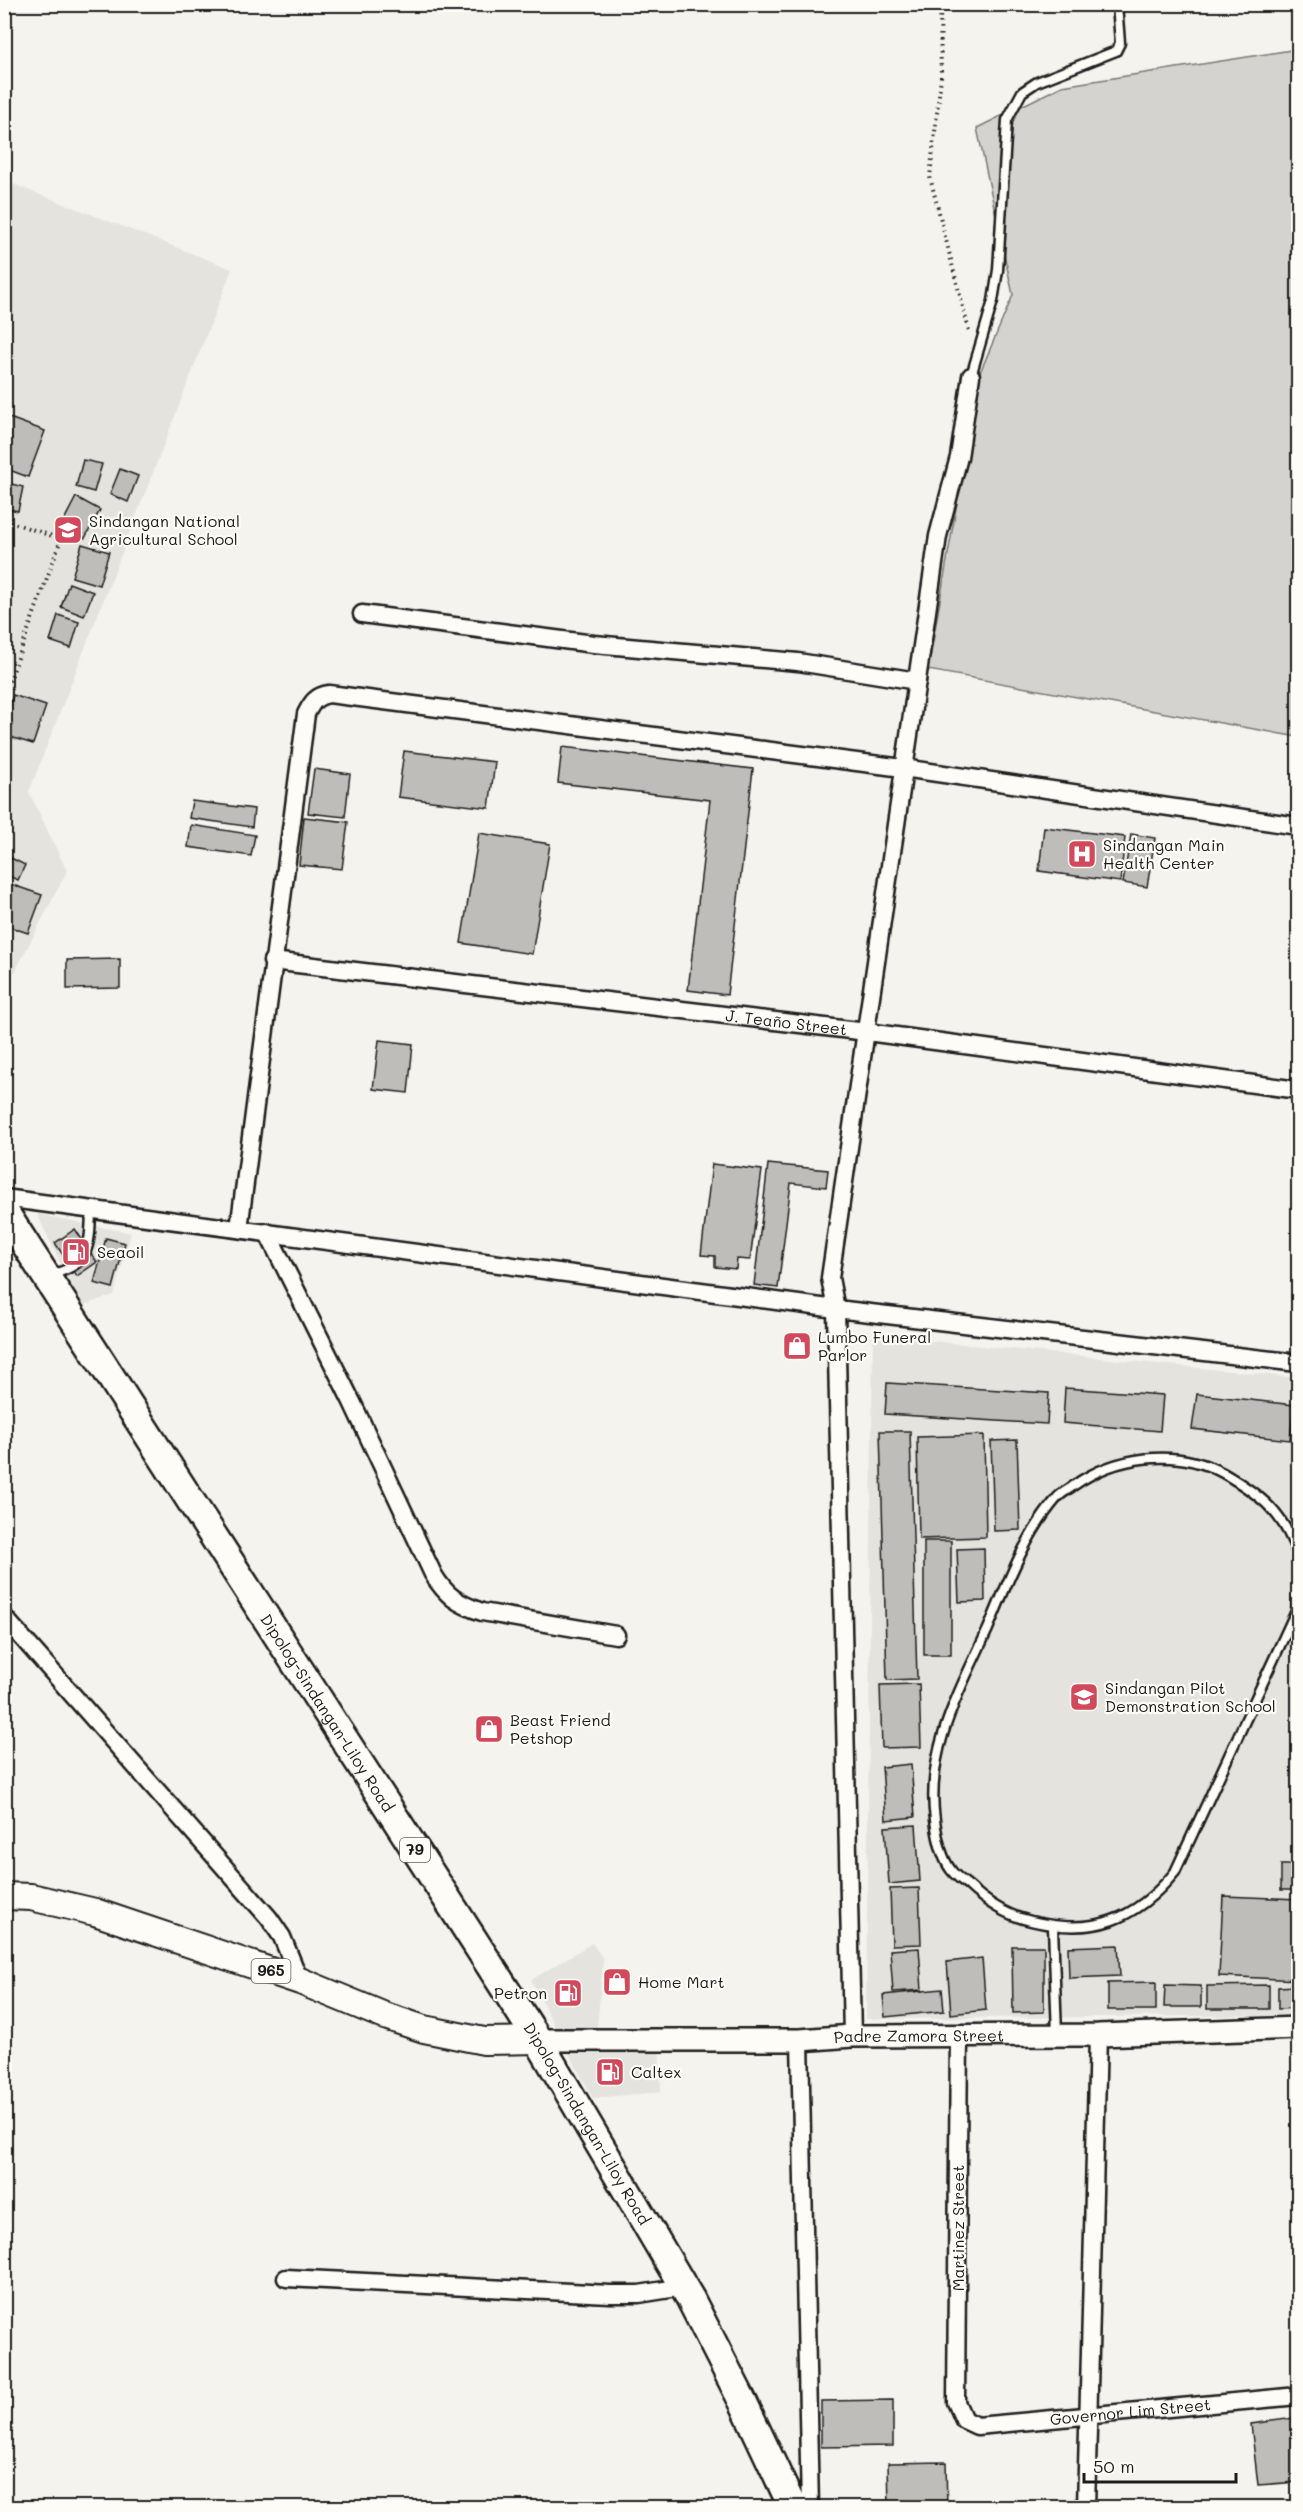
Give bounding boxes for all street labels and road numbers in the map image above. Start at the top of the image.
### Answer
street label: J. Teaño Street [725,1004,848,1040]
street label: Dipolog-Sindangan-Liloy Road [256,1610,399,1816]
road number: 79 [400,1838,430,1862]
road number: 965 [252,1959,290,1983]
street label: Dipolog-Sindangan-Liloy Road [519,2018,655,2228]
street label: Padre Zamora Street [833,2024,1004,2047]
street label: Martinez Street [947,2165,968,2291]
street label: Governor Lim Street [1049,2393,1212,2429]

